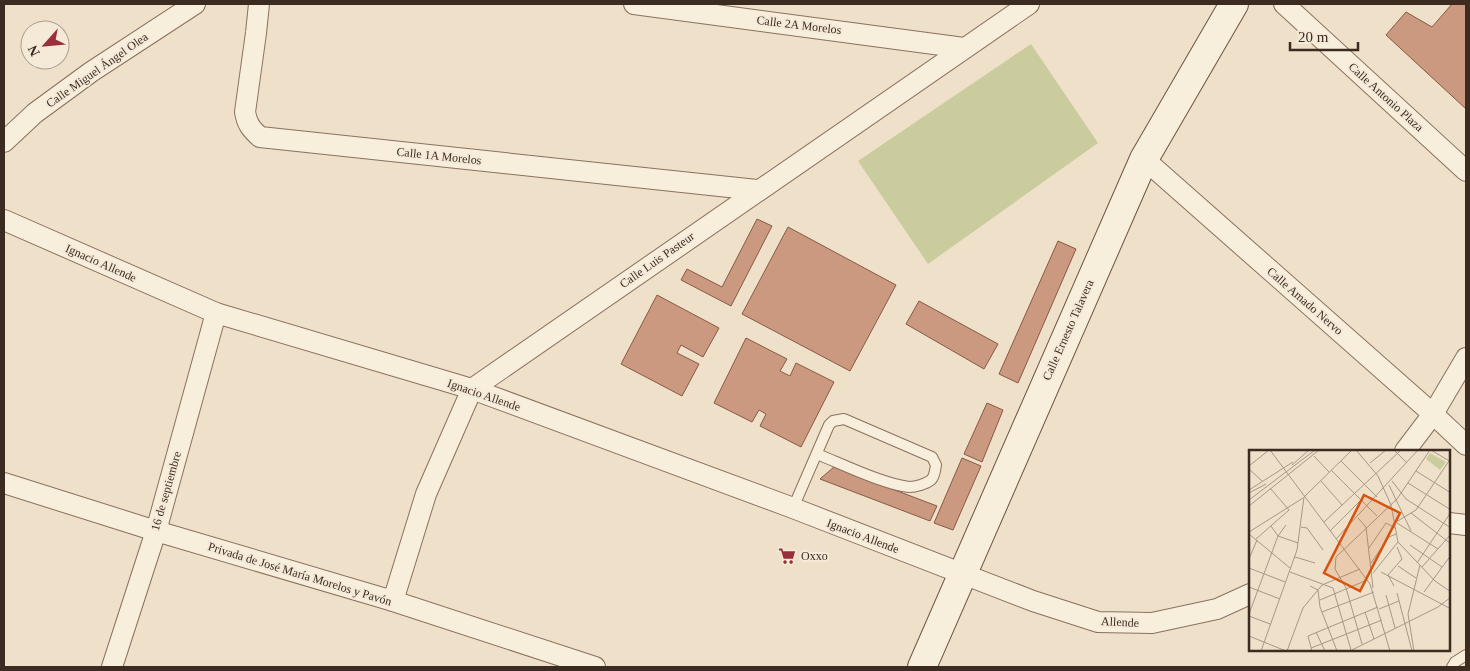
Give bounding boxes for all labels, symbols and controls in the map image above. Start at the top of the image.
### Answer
street label: Calle 2A Morelos [756,13,843,37]
north arrow [20,20,70,70]
scale bar [1290,20,1358,52]
street label: Calle Miguel Ángel Olea [43,29,151,110]
text: 20 m [1298,29,1329,45]
text: N [25,43,43,59]
street label: Calle Antonio Plaza [1346,60,1427,135]
street label: Calle 1A Morelos [396,145,482,167]
street label: Calle Luis Pasteur [617,229,697,291]
street label: Ignacio Allende [63,241,139,285]
street label: Calle Amado Nervo [1264,264,1346,338]
street label: Calle Ernesto Talavera [1039,277,1097,383]
street label: Ignacio Allende [446,376,522,414]
street label: 16 de septiembre [148,450,184,532]
inset map [1249,450,1450,651]
street label: Ignacio Allende [825,516,901,556]
street label: Privada de José María Morelos y Pavón [206,539,394,609]
supermarket icon: Oxxo [777,546,797,566]
place label: Oxxo [801,549,828,563]
street label: Allende [1101,614,1139,630]

